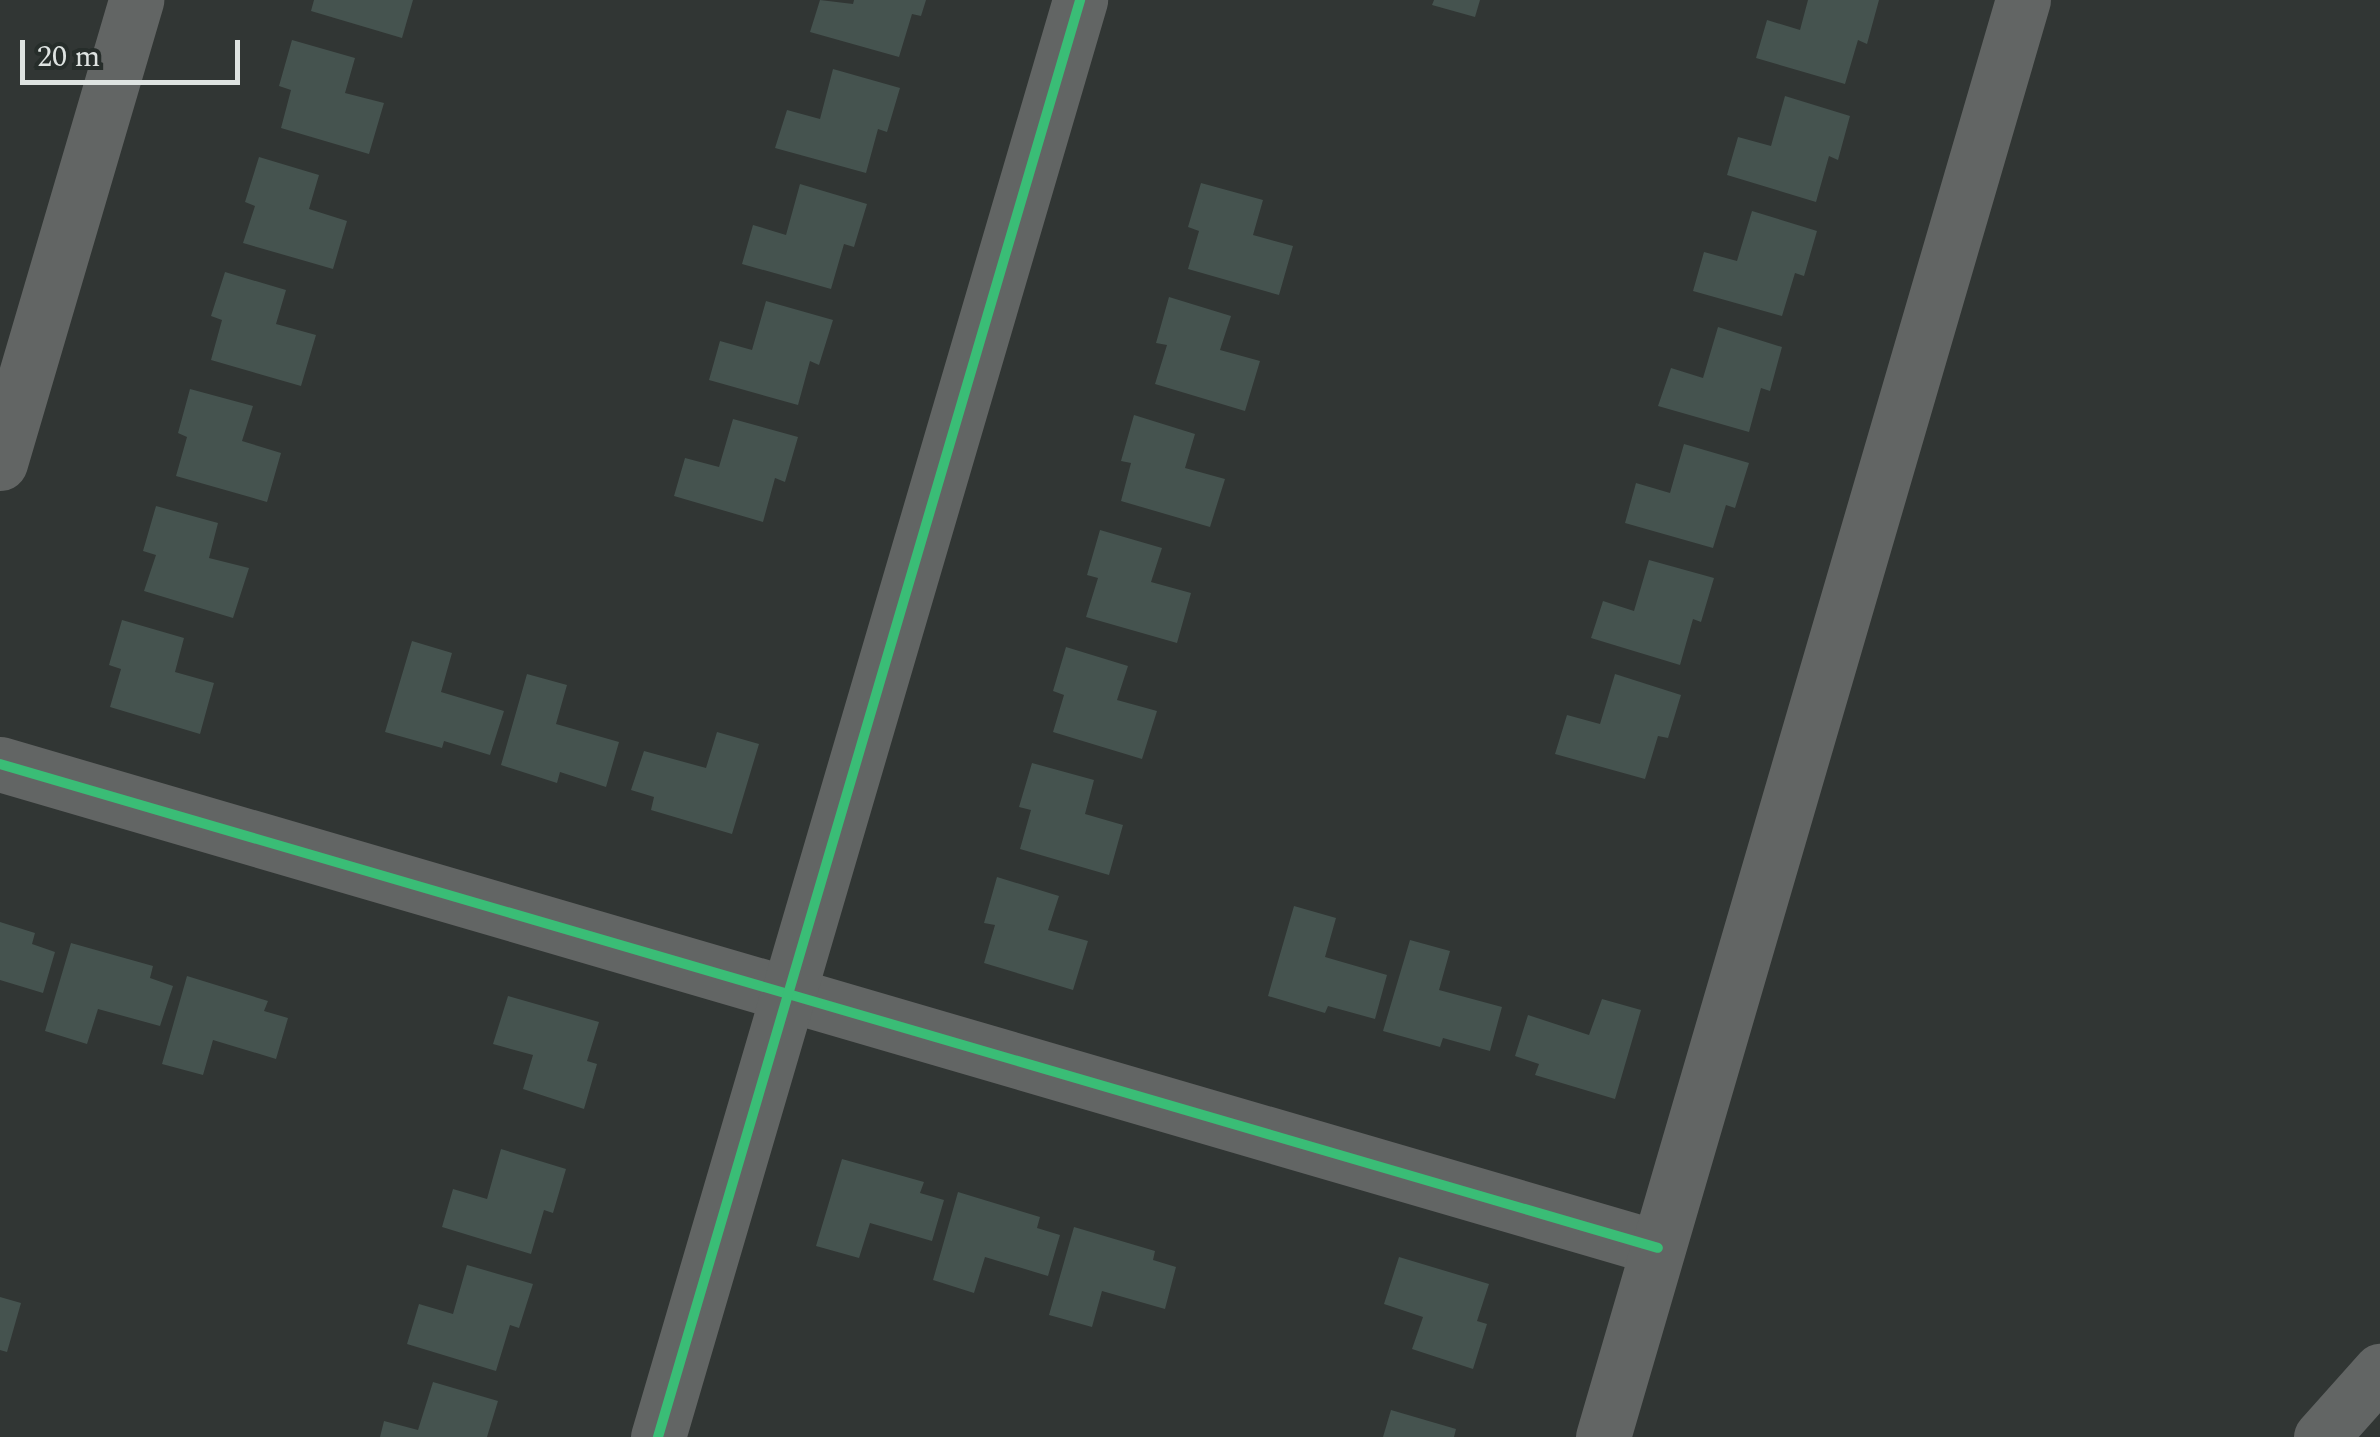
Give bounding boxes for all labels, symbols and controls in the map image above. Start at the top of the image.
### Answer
scale bar [25,20,245,82]
text: 20 m [37,34,100,80]

